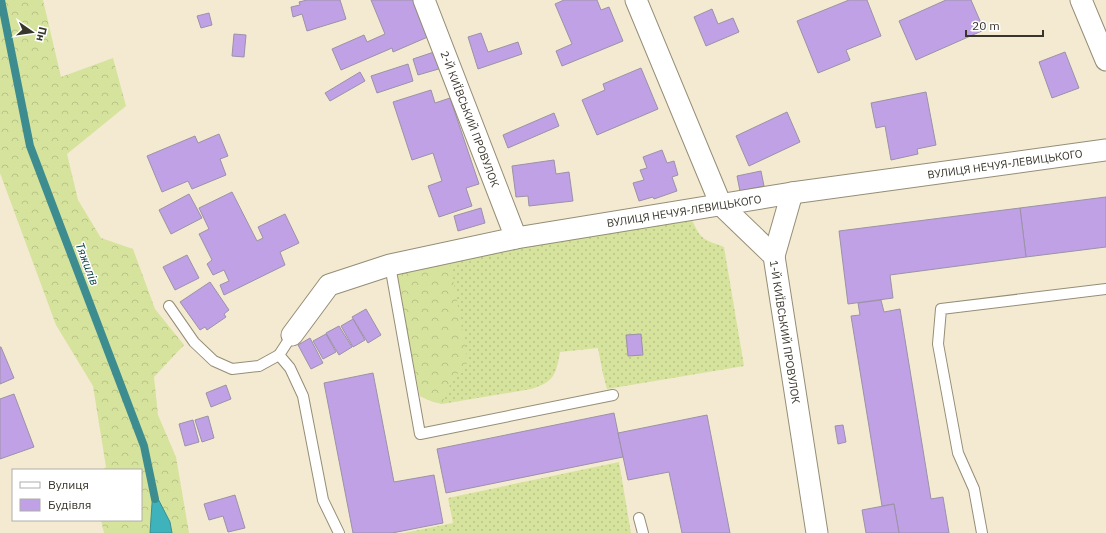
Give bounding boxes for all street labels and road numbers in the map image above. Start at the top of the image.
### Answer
street label: 2-Й КИЇВСЬКИЙ ПРОВУЛОК [438,49,502,189]
street label: ВУЛИЦЯ НЕЧУЯ-ЛЕВИЦЬКОГО [927,146,1084,182]
street label: ВУЛИЦЯ НЕЧУЯ-ЛЕВИЦЬКОГО [606,192,763,230]
street label: 1-Й КИЇВСЬКИЙ ПРОВУЛОК [767,259,803,405]

